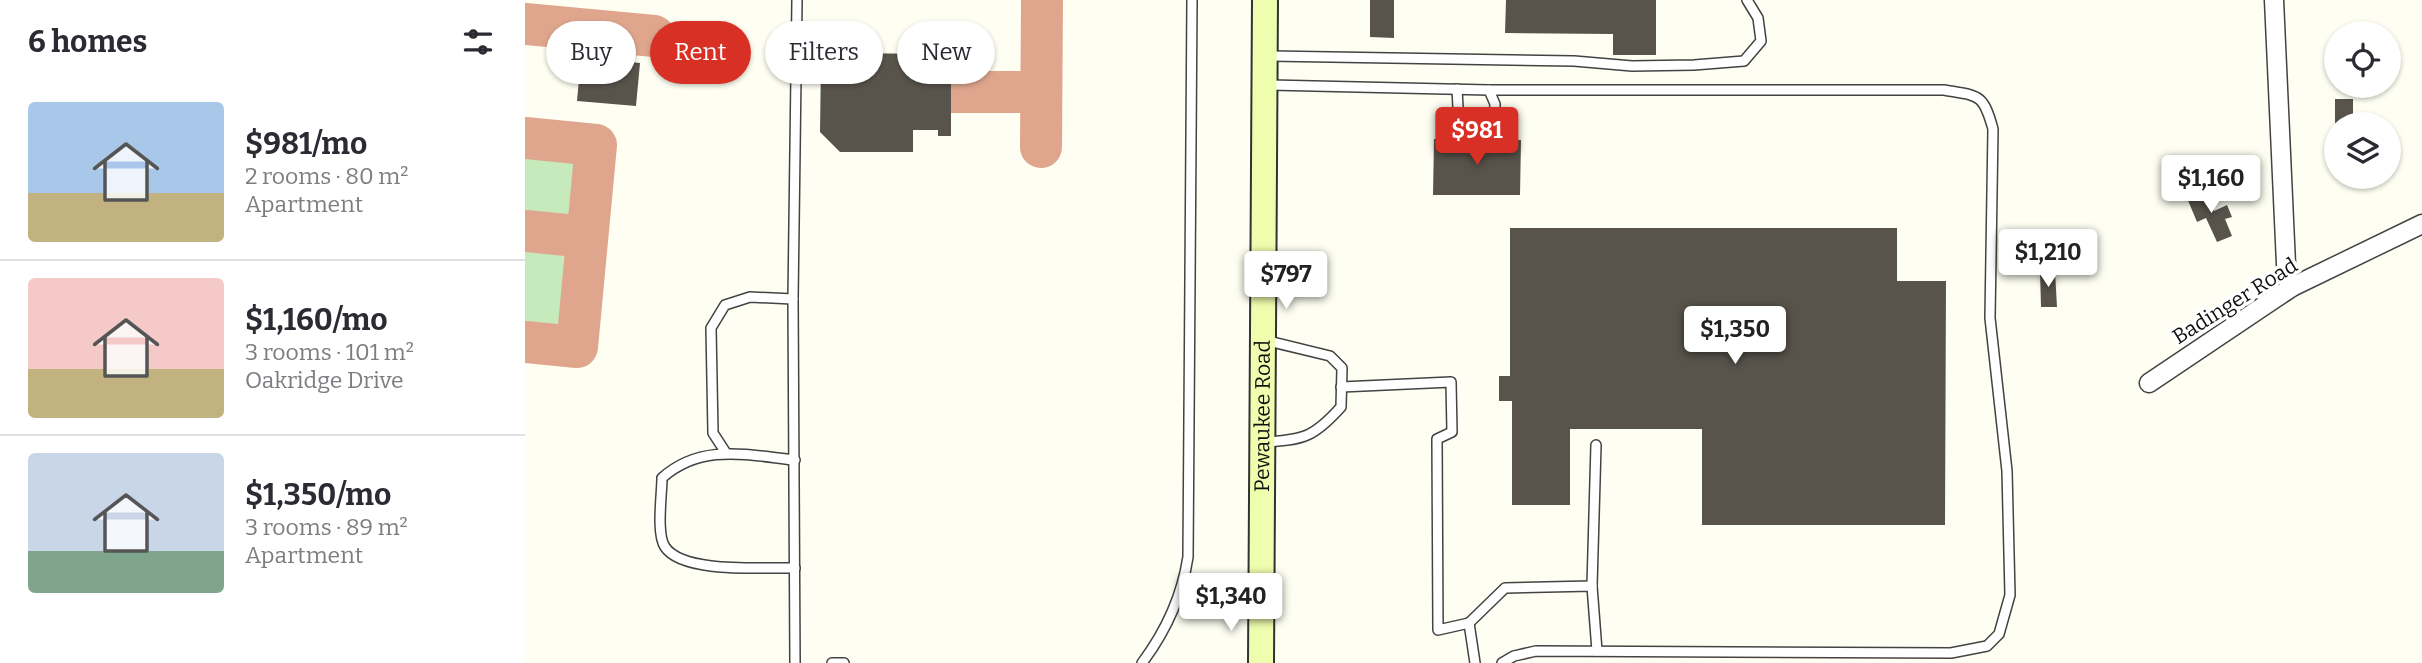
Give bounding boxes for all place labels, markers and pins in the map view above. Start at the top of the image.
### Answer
pin: $981 [1436,108,1518,167]
pin: $1,160 [2154,156,2268,215]
pin: $1,210 [1991,230,2105,289]
pin: $797 [1245,252,1327,311]
pin: $1,350 [1678,306,1792,366]
pin: $1,340 [1174,574,1288,633]

